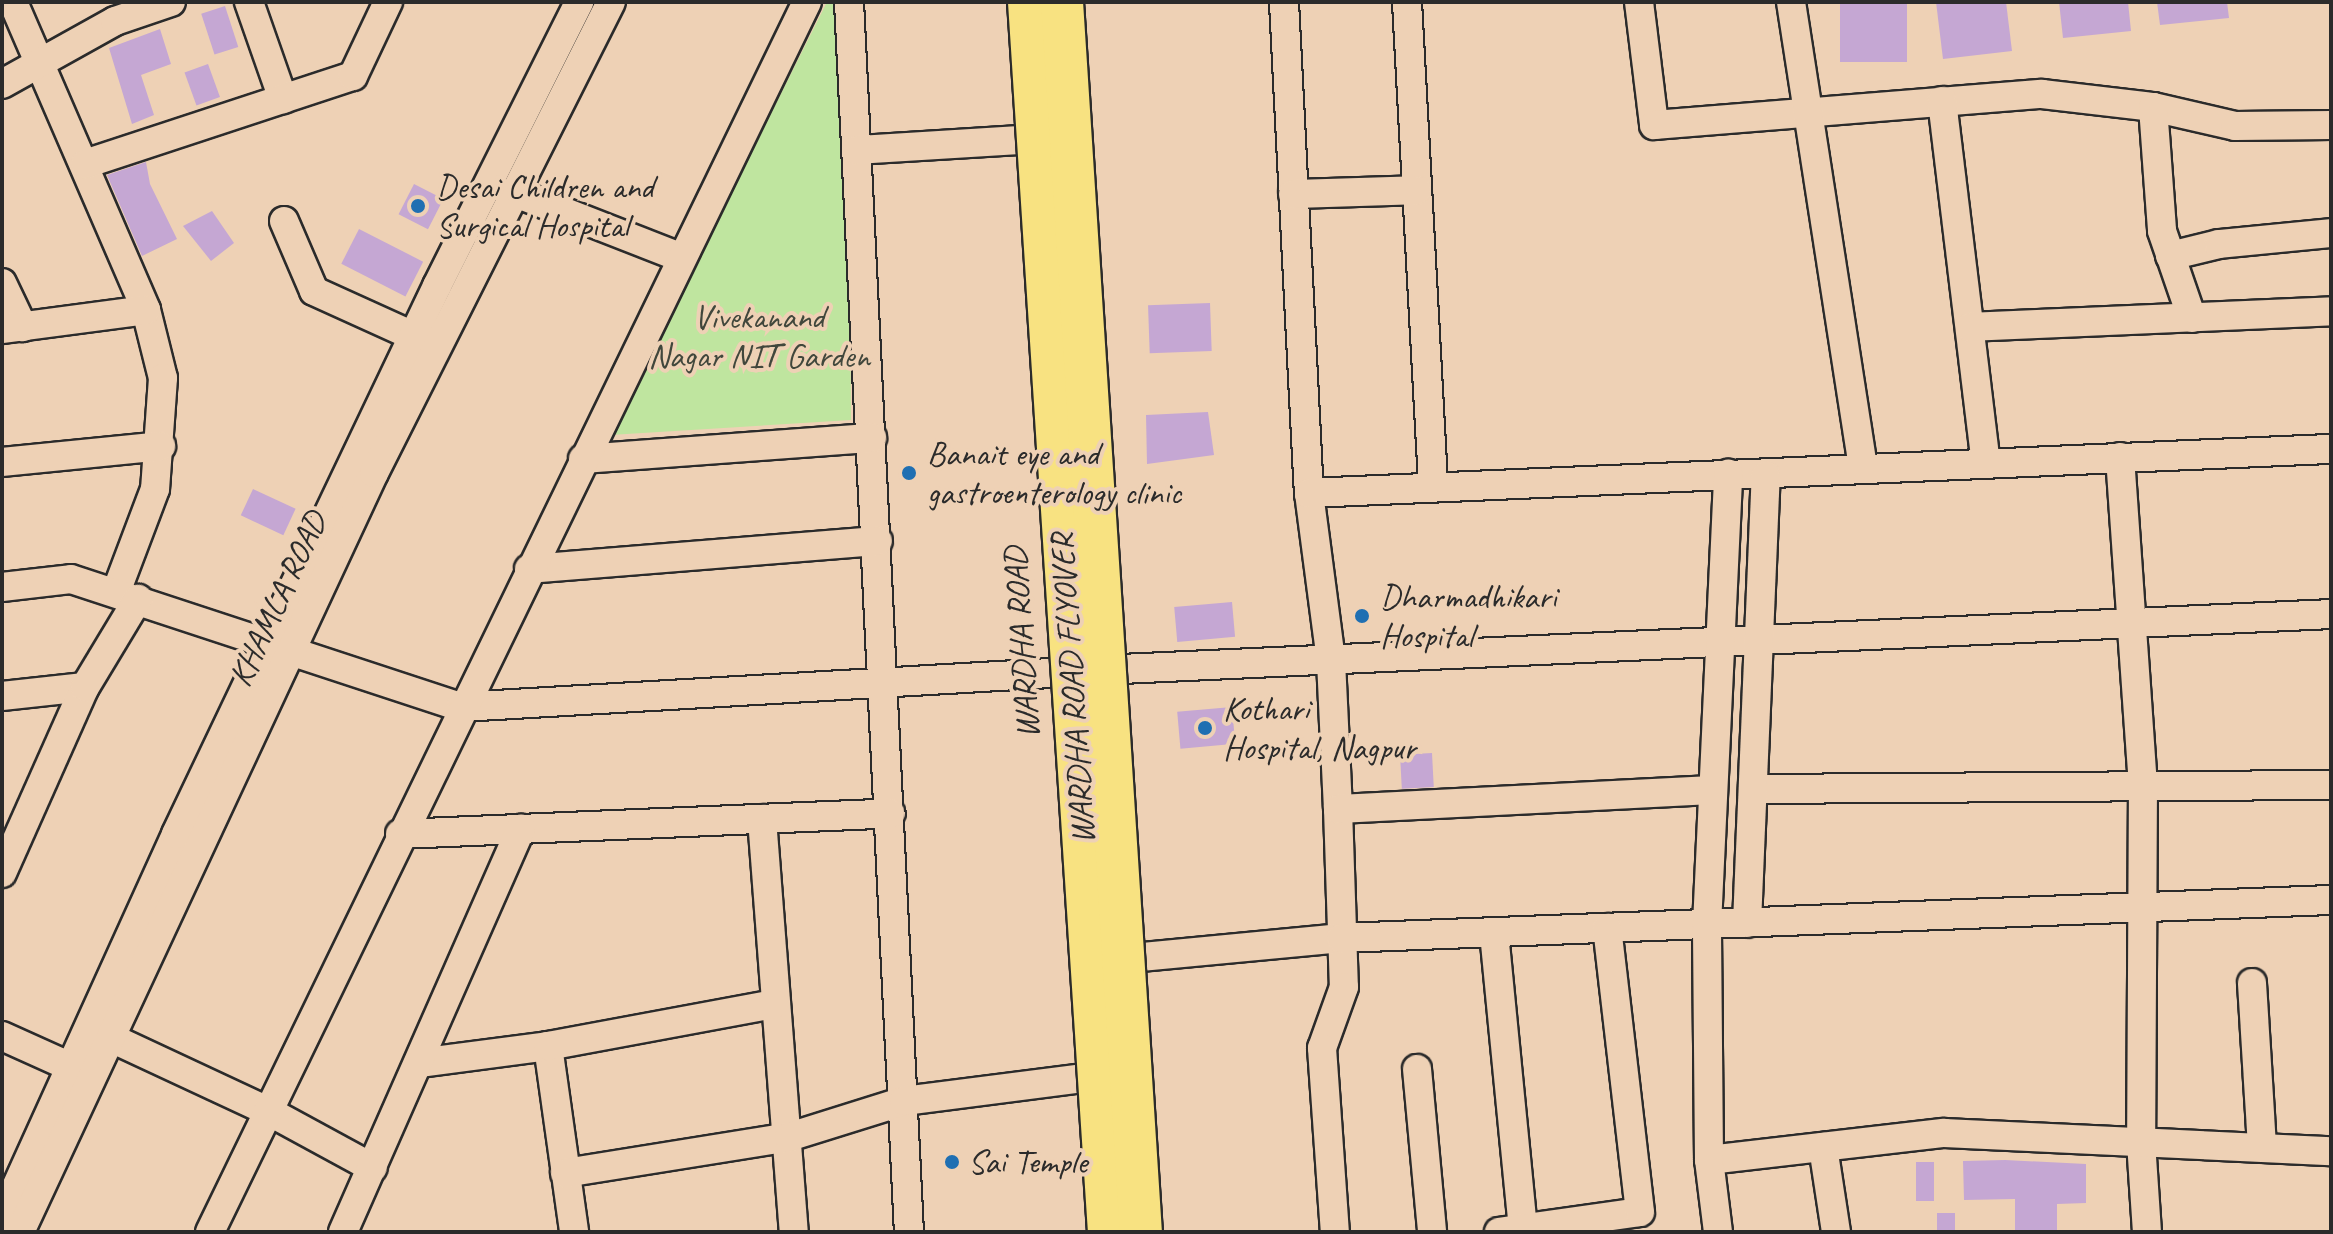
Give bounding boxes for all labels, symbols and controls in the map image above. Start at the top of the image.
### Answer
place label: Desai Children and Surgical Hospital [436,166,654,246]
marker: Desai Children and Surgical Hospital [407,195,429,217]
park label: Vivekanand Nagar NIT Garden [648,296,870,376]
place label: Banait eye and gastroenterology clinic [927,433,1181,512]
marker: Banait eye and gastroenterology clinic [898,462,920,484]
street label: KHAMLA ROAD [219,505,335,693]
street label: WARDHA ROAD FLYOVER [1041,532,1103,846]
street label: WARDHA ROAD [994,545,1048,741]
place label: Dharmadhikari Hospital [1380,576,1557,656]
marker: Dharmadhikari Hospital [1351,605,1373,627]
place label: Kothari Hospital, Nagpur [1223,688,1416,768]
marker: Kothari Hospital, Nagpur [1194,717,1216,739]
place label: Sai Temple [968,1142,1086,1182]
marker: Sai Temple [943,1153,961,1171]

